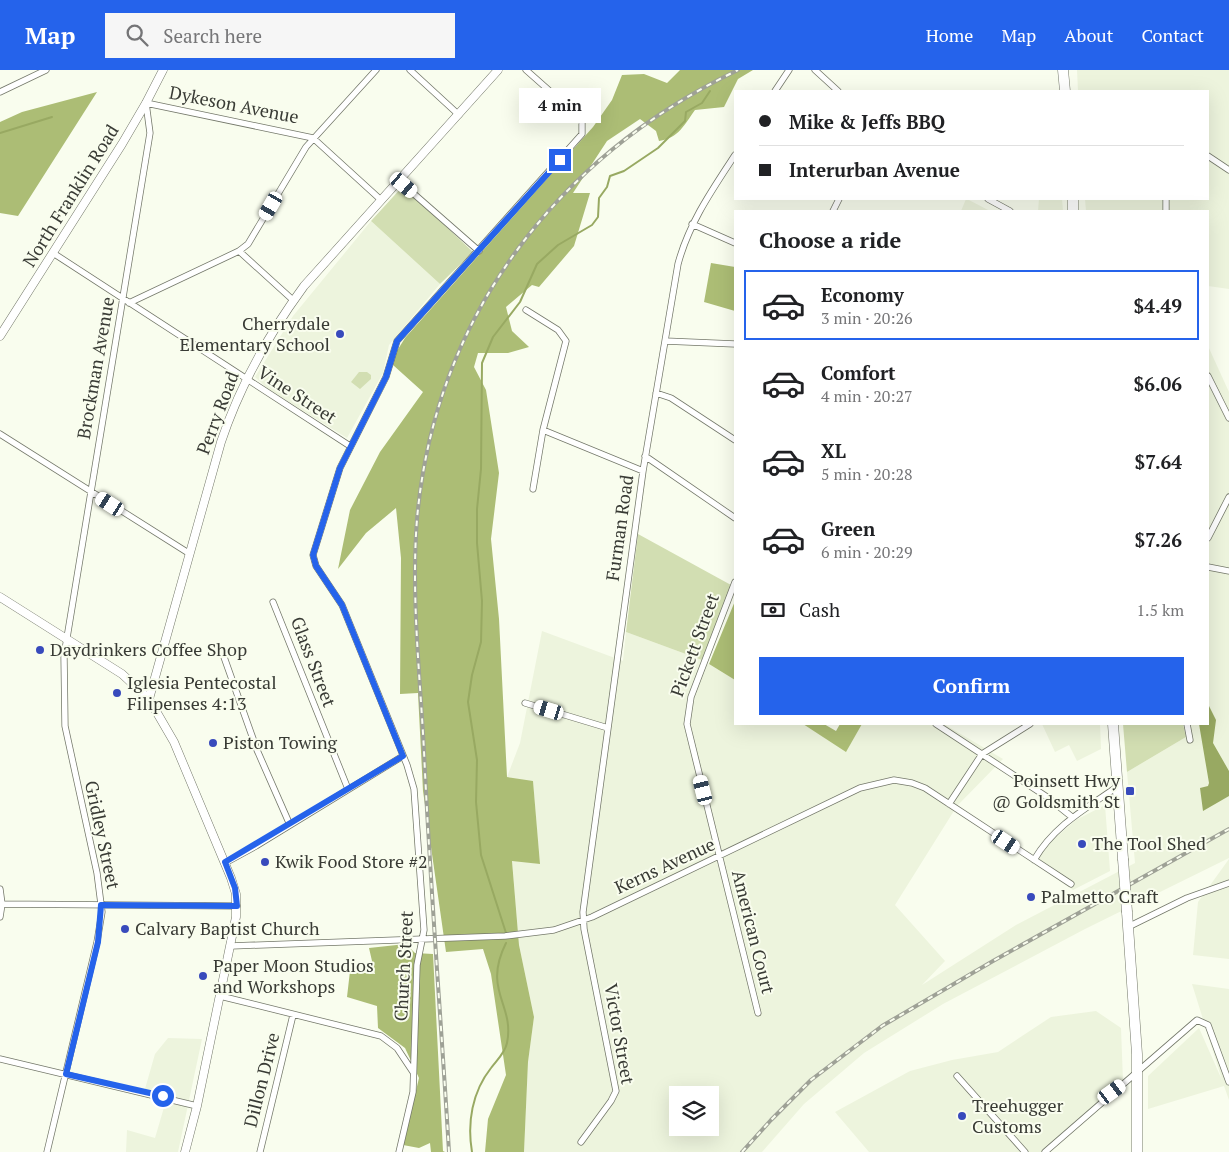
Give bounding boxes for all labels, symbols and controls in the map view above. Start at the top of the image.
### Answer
search box [105,13,455,58]
text: Map [25,19,75,51]
icon: search [123,21,151,49]
text: Search here [163,23,262,48]
text: Home [926,23,973,47]
text: Map [1001,23,1036,47]
text: About [1064,23,1113,47]
text: Contact [1141,23,1204,47]
street label: Dykeson Avenue [167,80,301,128]
callout: 4 min [519,88,601,122]
text: 4 min [538,94,582,116]
text: Mike & Jeffs BBQ [789,109,945,134]
street label: North Franklin Road [17,120,124,271]
route end [549,149,571,171]
text: Interurban Avenue [789,157,960,182]
car [387,170,420,200]
car [257,189,284,223]
text: Choose a ride [759,225,901,254]
text: Economy [821,282,904,307]
icon: car [761,283,806,328]
text: $4.49 [1133,293,1182,318]
street label: Brockman Avenue [71,295,119,441]
text: 3 min · 20:26 [821,307,913,329]
place label: Cherrydale Elementary School [179,311,330,356]
marker: Cherrydale Elementary School [334,328,346,340]
street label: Vine Street [253,360,342,429]
text: Comfort [821,360,896,385]
icon: car [761,361,806,406]
street label: Perry Road [190,368,244,458]
text: $6.06 [1133,371,1182,396]
text: 4 min · 20:27 [821,385,913,407]
text: XL [821,438,846,463]
icon: car [761,439,806,484]
text: $7.64 [1134,449,1182,474]
text: 5 min · 20:28 [821,463,913,485]
street label: Furman Road [600,473,638,582]
car [93,490,126,518]
text: Green [821,516,875,541]
icon: car [761,517,806,562]
text: $7.26 [1134,527,1182,552]
text: 6 min · 20:29 [821,541,913,563]
street label: Pickett Street [664,589,724,700]
icon: cash [759,596,787,624]
text: Cash [799,597,840,622]
text: 1.5 km [1137,599,1184,621]
street label: Glass Street [286,613,342,711]
place label: Daydrinkers Coffee Shop [50,637,247,661]
marker: Daydrinkers Coffee Shop [34,644,46,656]
button: Confirm [759,657,1184,715]
place label: Iglesia Pentecostal Filipenses 4:13 [127,670,277,715]
marker: Iglesia Pentecostal Filipenses 4:13 [111,687,123,699]
car [532,698,565,722]
place label: Piston Towing [223,730,338,754]
marker: Piston Towing [207,737,219,749]
place label: Poinsett Hwy @ Goldsmith St [992,768,1121,813]
car [692,774,713,806]
street label: Gridley Street [80,778,126,892]
marker: Poinsett Hwy @ Goldsmith St [1124,785,1136,797]
car [989,827,1022,857]
street label: Kerns Avenue [610,831,719,899]
place label: The Tool Shed [1092,831,1206,855]
marker: The Tool Shed [1076,838,1088,850]
place label: Kwik Food Store #2 [275,849,428,873]
marker: Kwik Food Store #2 [259,856,271,868]
street label: American Court [727,867,781,996]
place label: Palmetto Craft [1041,884,1159,908]
marker: Palmetto Craft [1025,891,1037,903]
street label: Church Street [388,910,418,1022]
place label: Calvary Baptist Church [135,916,320,940]
marker: Calvary Baptist Church [119,923,131,935]
place label: Paper Moon Studios and Workshops [213,953,374,998]
marker: Paper Moon Studios and Workshops [197,970,209,982]
street label: Victor Street [599,981,641,1086]
street label: Dillon Drive [238,1030,284,1130]
car [1095,1077,1128,1107]
route start [152,1085,174,1107]
map controls [669,1086,719,1136]
button: layers [669,1086,719,1136]
place label: Treehugger Customs [972,1093,1064,1138]
marker: Treehugger Customs [956,1110,968,1122]

